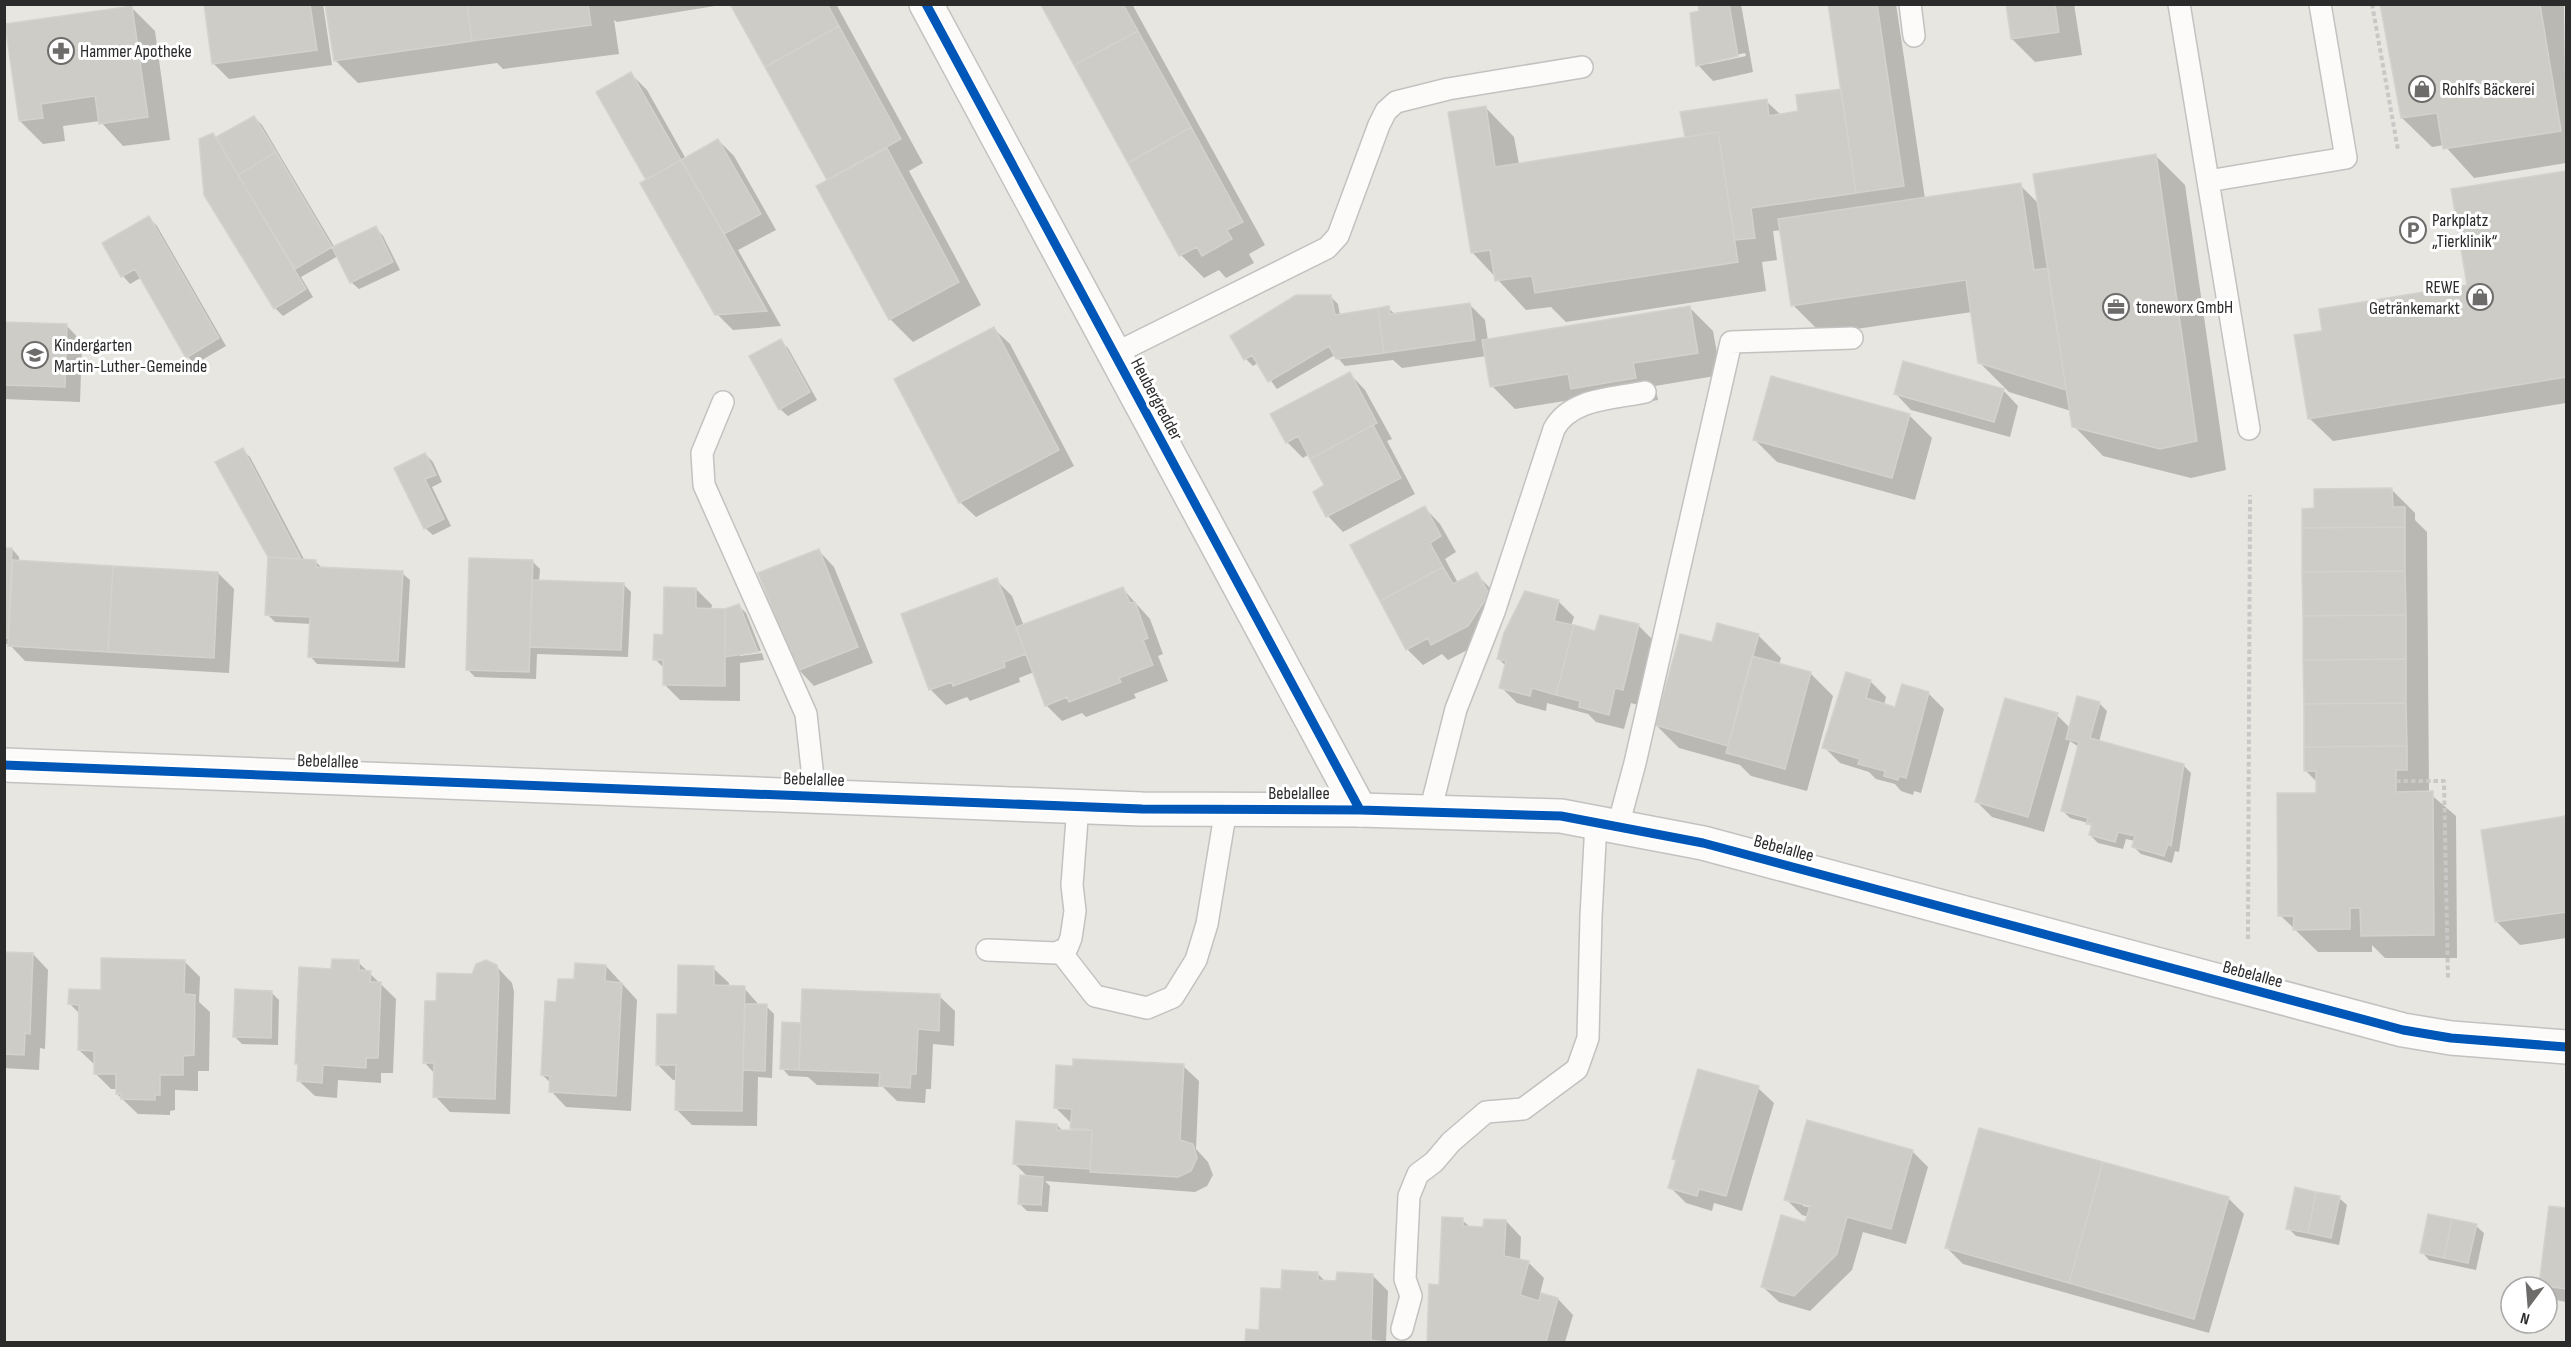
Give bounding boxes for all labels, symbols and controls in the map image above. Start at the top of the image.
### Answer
pharmacy icon: Hammer Apotheke [46,36,76,66]
place label: Hammer Apotheke [80,41,192,62]
shop icon: Rohlfs Bäckerei [2407,74,2437,104]
place label: Rohlfs Bäckerei [2442,79,2535,100]
place label: Parkplatz „Tierklinik“ [2432,210,2498,252]
parking icon: Parkplatz „Tierklinik“ [2398,215,2428,245]
place label: REWE Getränkemarkt [2369,277,2461,319]
shop icon: REWE Getränkemarkt [2465,282,2495,312]
office icon: toneworx GmbH [2101,292,2131,322]
place label: toneworx GmbH [2136,297,2233,318]
place label: Kindergarten Martin-Luther-Gemeinde [54,335,207,377]
school or university icon: Kindergarten Martin-Luther-Gemeinde [20,340,50,370]
street label: Heubergredder [1126,355,1187,444]
street label: Bebelallee [297,750,359,773]
street label: Bebelallee [783,768,845,791]
street label: Bebelallee [1268,783,1330,804]
street label: Bebelallee [1751,830,1816,867]
street label: Bebelallee [2220,956,2285,993]
north arrow [2499,1275,2559,1335]
text: N [2519,1308,2532,1328]

